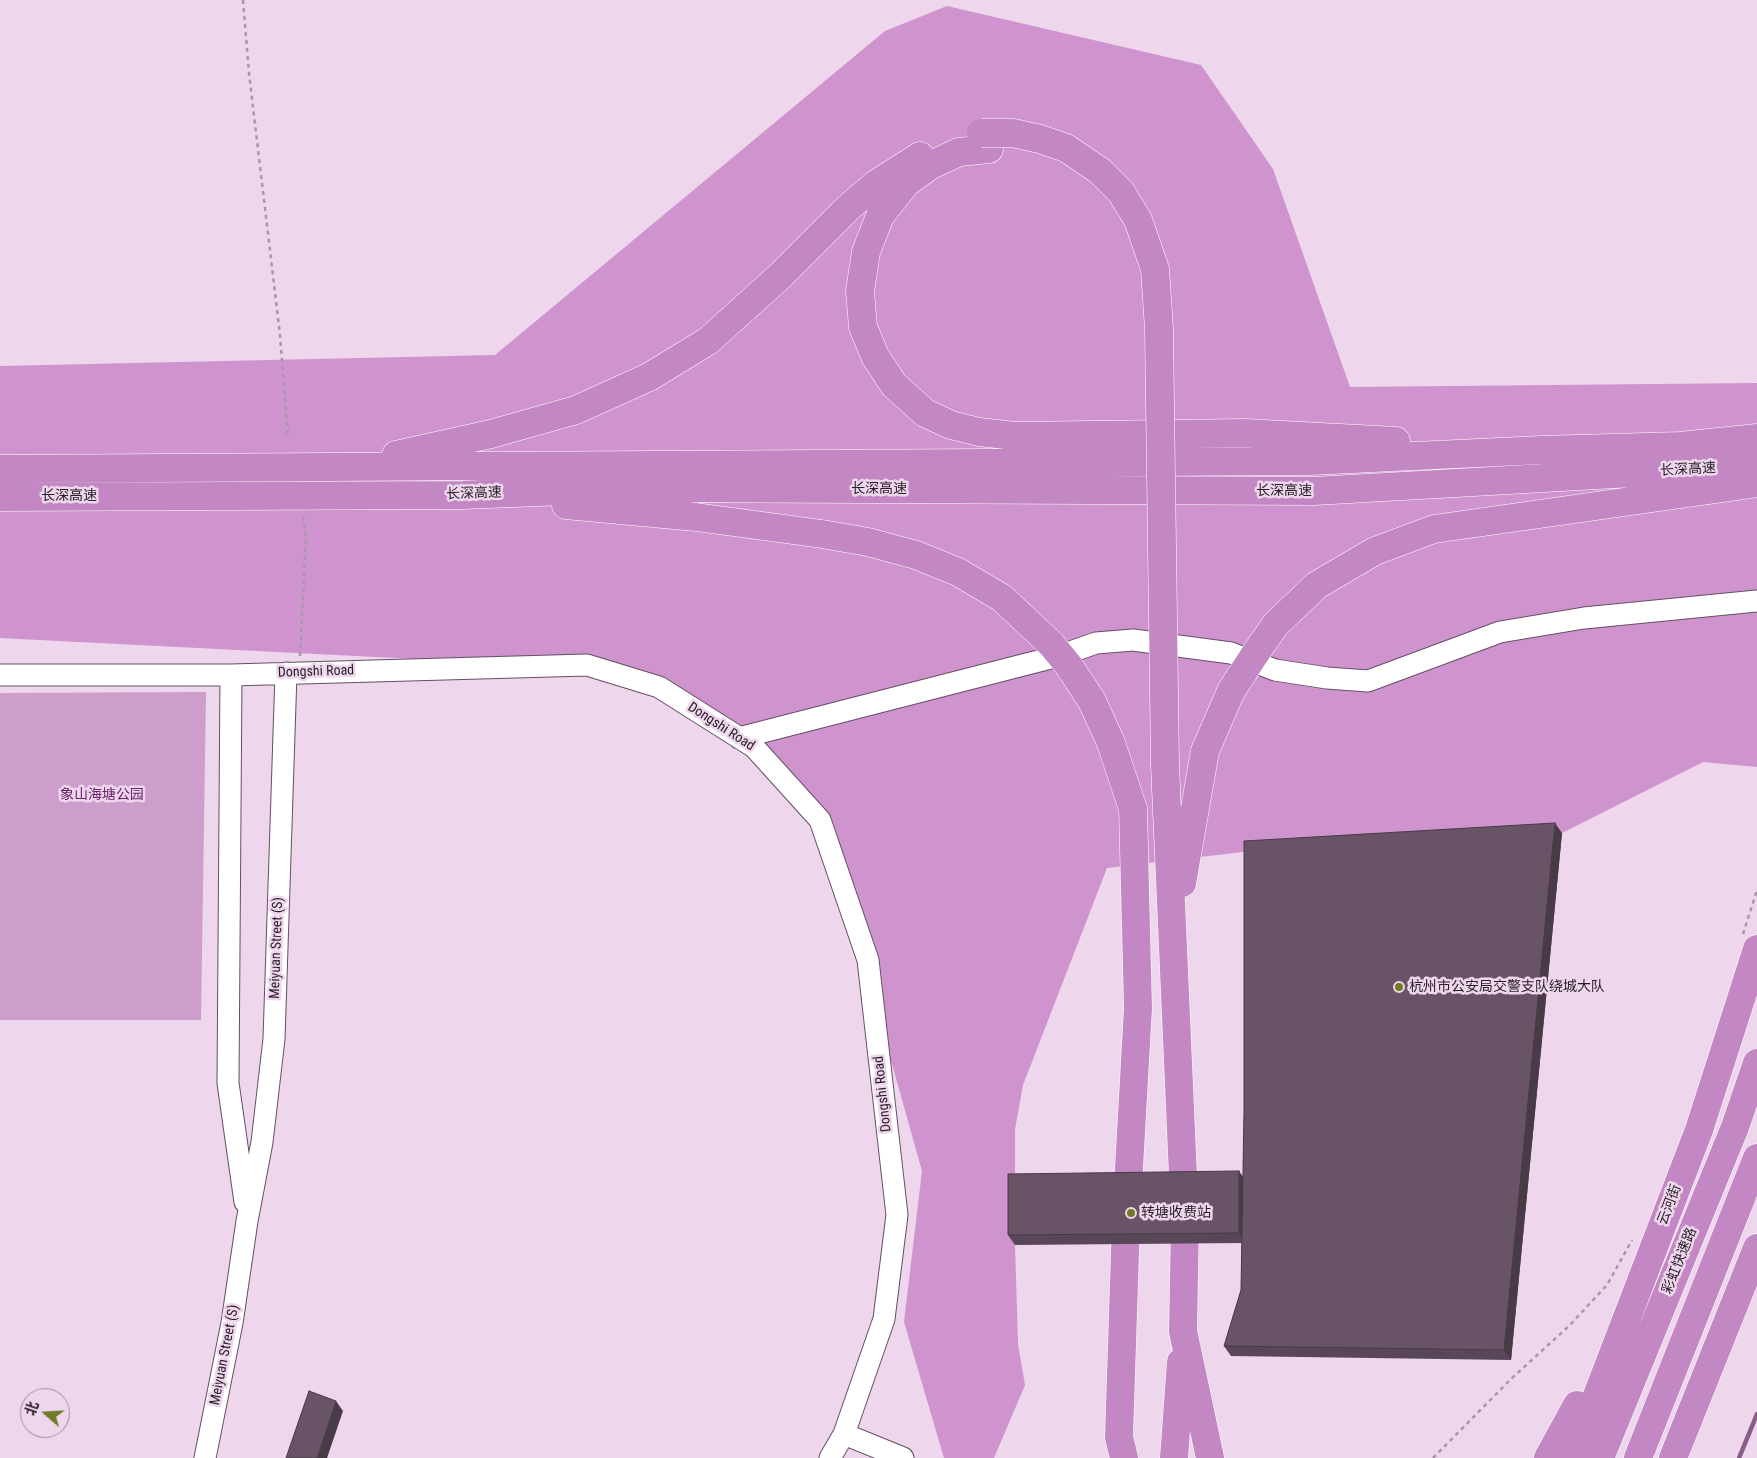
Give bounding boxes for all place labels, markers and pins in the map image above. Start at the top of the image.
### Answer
place label: 杭州市公安局交警支队绕城大队 [1409,979,1605,995]
marker: 杭州市公安局交警支队绕城大队 [1393,981,1405,993]
place label: 转塘收费站 [1141,1205,1211,1221]
marker: 转塘收费站 [1125,1207,1137,1219]

